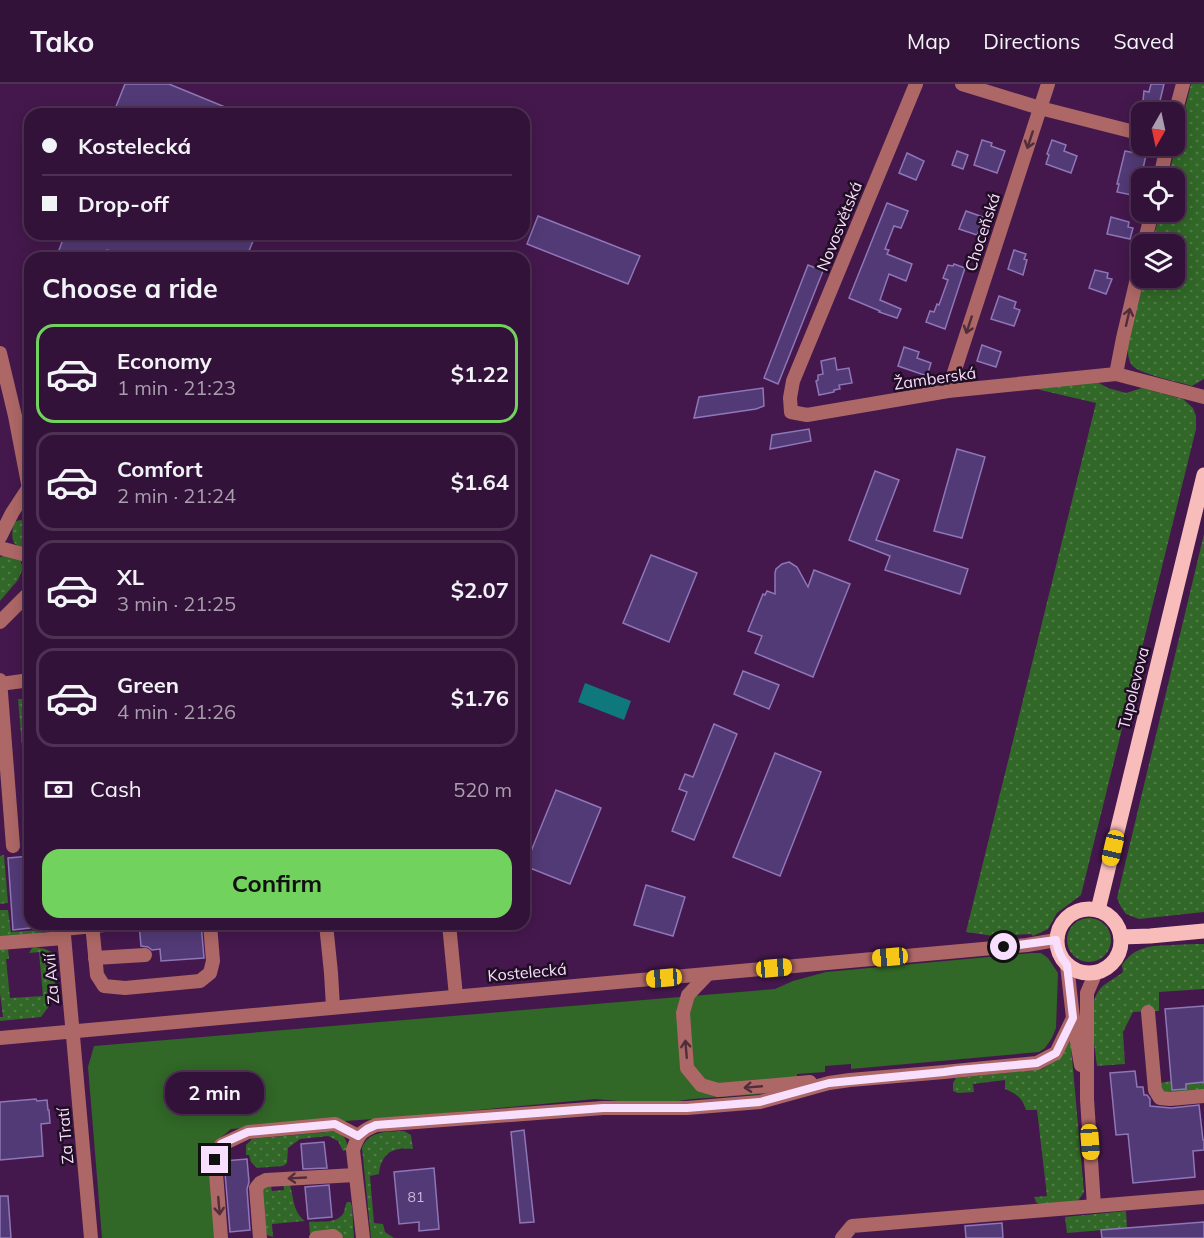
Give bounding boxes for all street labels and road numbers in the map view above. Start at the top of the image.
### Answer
street label: Novosvětská [812,178,866,274]
street label: Choceňská [960,190,1004,274]
street label: Žamberská [893,362,977,394]
street label: Tupolevova [1113,645,1153,731]
street label: Za Avií [39,952,63,1005]
street label: Kostelecká [487,959,567,985]
street label: Za Tratí [52,1106,77,1165]

